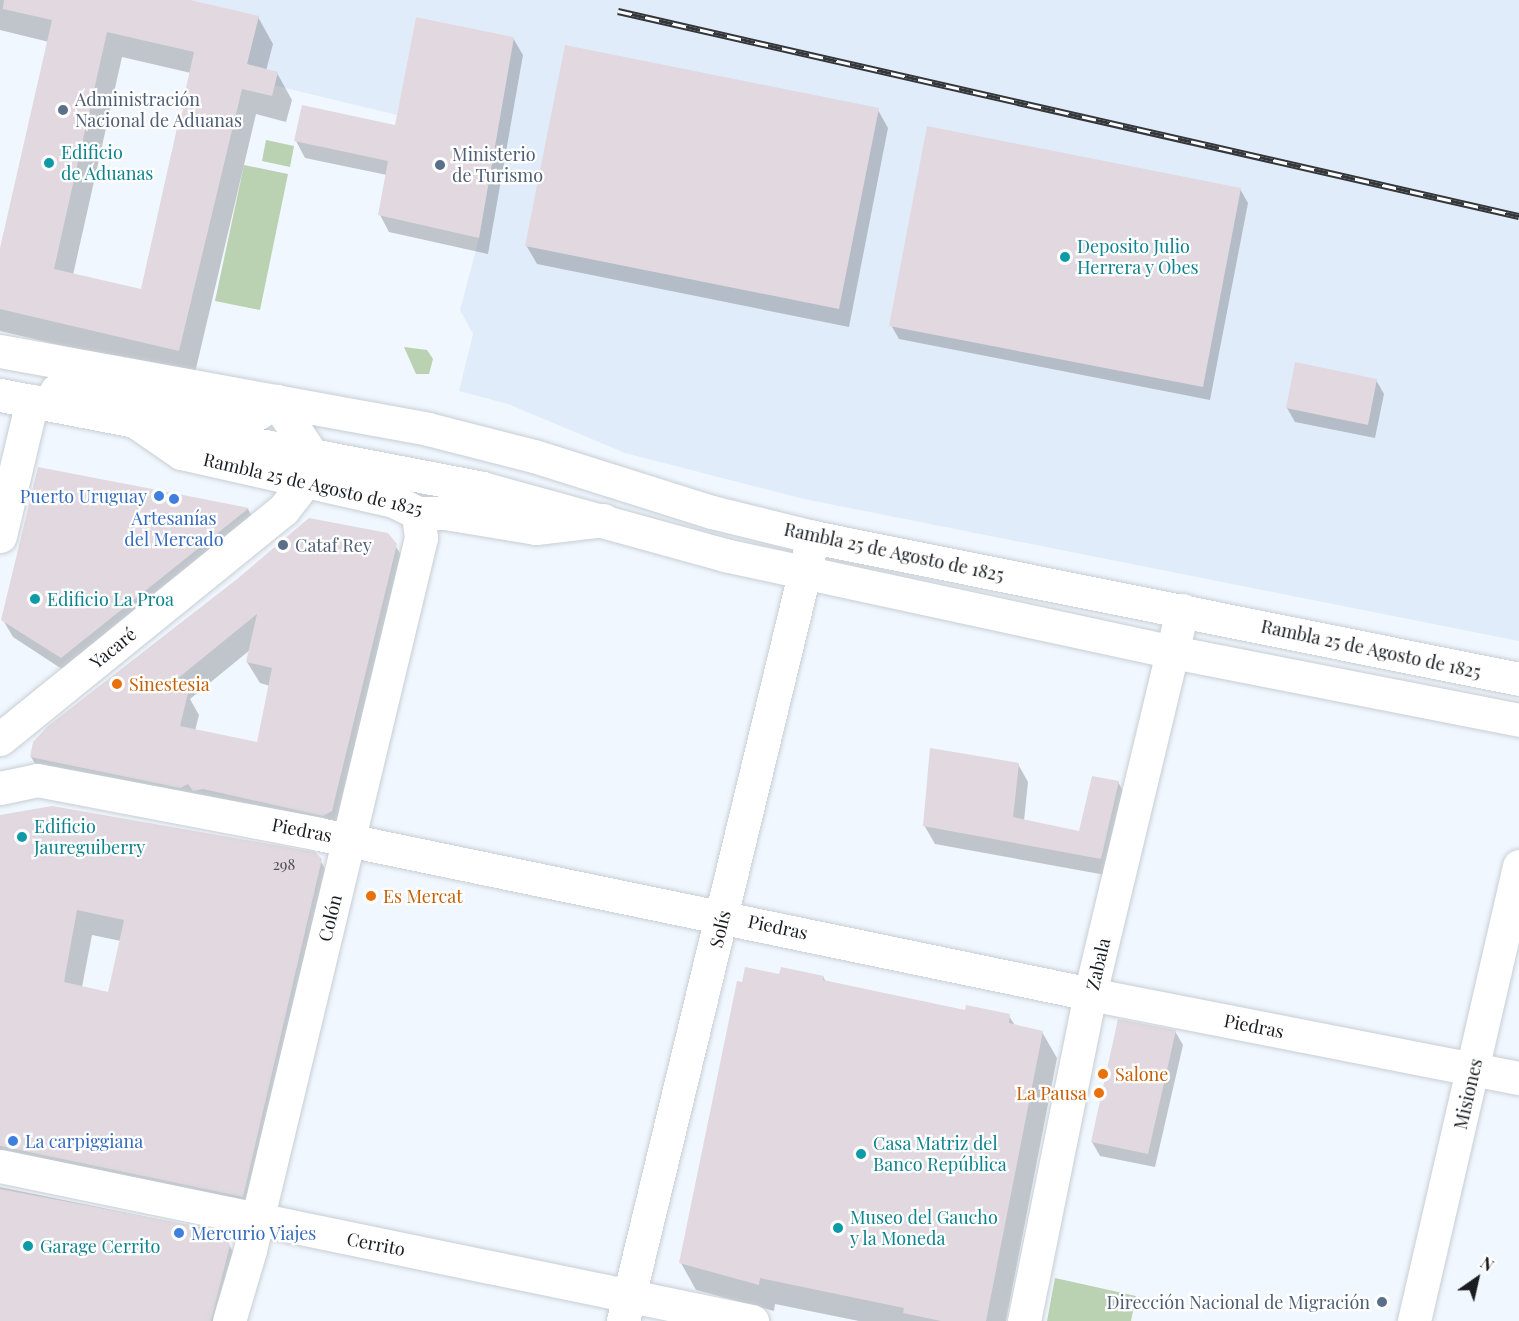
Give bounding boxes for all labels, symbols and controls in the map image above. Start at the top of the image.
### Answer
place label: Administración Nacional de Aduanas [75,89,243,132]
marker: Administración Nacional de Aduanas [56,103,70,117]
place label: Edificio de Aduanas [61,142,154,184]
place label: Ministerio de Turismo [452,144,544,186]
marker: Edificio de Aduanas [42,156,56,170]
marker: Ministerio de Turismo [433,158,447,172]
place label: Deposito Julio Herrera y Obes [1077,236,1200,278]
marker: Deposito Julio Herrera y Obes [1058,250,1072,264]
street label: Rambla 25 de Agosto de 1825 [201,448,425,520]
place label: Puerto Uruguay [20,485,147,507]
marker: Puerto Uruguay [152,489,166,503]
marker: Artesanías del Mercado [167,492,181,506]
place label: Artesanías del Mercado [124,508,224,550]
street label: Rambla 25 de Agosto de 1825 [782,518,1006,586]
place label: Cataf Rey [295,534,372,556]
marker: Cataf Rey [276,538,290,552]
place label: Edificio La Proa [47,588,174,610]
marker: Edificio La Proa [28,592,42,606]
street label: Rambla 25 de Agosto de 1825 [1259,615,1483,683]
street label: Yacaré [86,623,140,673]
place label: Sinestesia [129,673,210,695]
marker: Sinestesia [110,677,124,691]
street label: Piedras [270,814,334,846]
place label: Edificio Jaureguiberry [34,816,145,858]
marker: Edificio Jaureguiberry [15,830,29,844]
house number: 298 [273,856,295,874]
place label: Es Mercat [383,885,463,907]
marker: Es Mercat [364,889,378,903]
street label: Colón [314,892,346,944]
street label: Solís [705,908,735,950]
street label: Piedras [746,910,810,944]
street label: Zabala [1082,936,1114,992]
street label: Piedras [1222,1010,1286,1042]
street label: Misiones [1449,1056,1487,1132]
place label: Salone [1115,1063,1168,1085]
marker: Salone [1096,1067,1110,1081]
place label: La Pausa [1016,1082,1087,1104]
marker: La Pausa [1092,1086,1106,1100]
place label: La carpiggiana [25,1130,143,1152]
place label: Casa Matriz del Banco República [873,1133,1007,1176]
marker: La carpiggiana [6,1134,20,1148]
marker: Casa Matriz del Banco República [854,1147,868,1161]
place label: Museo del Gaucho y la Moneda [850,1207,998,1250]
marker: Museo del Gaucho y la Moneda [831,1221,845,1235]
place label: Mercurio Viajes [191,1222,317,1244]
marker: Mercurio Viajes [172,1226,186,1240]
street label: Cerrito [345,1228,407,1260]
place label: Garage Cerrito [40,1235,160,1257]
marker: Garage Cerrito [21,1239,35,1253]
north arrow [1447,1249,1507,1309]
text: N [1477,1252,1498,1276]
place label: Dirección Nacional de Migración [1106,1291,1370,1313]
marker: Dirección Nacional de Migración [1375,1295,1389,1309]

